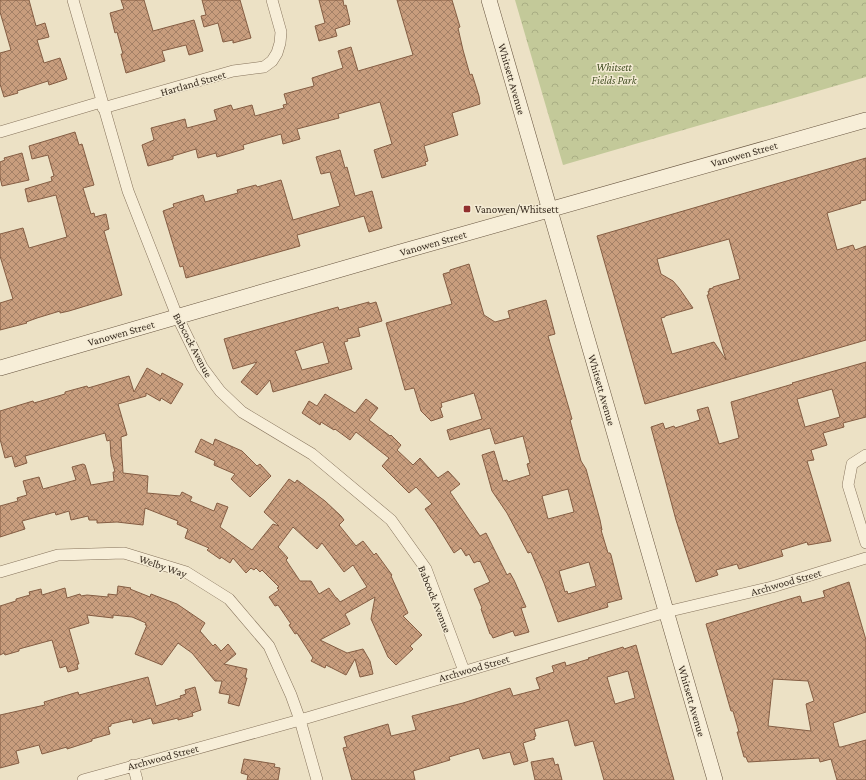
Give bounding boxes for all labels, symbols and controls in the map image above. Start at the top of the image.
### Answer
street label: Whitsett Avenue [496,42,528,116]
park label: Whitsett Fields Park [592,61,638,86]
street label: Hartland Street [159,68,227,98]
street label: Vanowen Street [709,139,779,169]
place label: Vanowen/Whitsett [475,203,559,215]
marker: Vanowen/Whitsett [462,204,472,214]
street label: Vanowen Street [398,228,468,258]
street label: Babcock Avenue [171,311,215,379]
street label: Vanowen Street [86,318,156,348]
street label: Whitsett Avenue [586,353,618,427]
street label: Welby Way [137,552,189,581]
street label: Babcock Avenue [416,564,454,634]
street label: Archwood Street [749,566,823,598]
street label: Archwood Street [437,652,511,684]
street label: Whitsett Avenue [676,664,708,738]
street label: Archwood Street [126,742,200,772]

